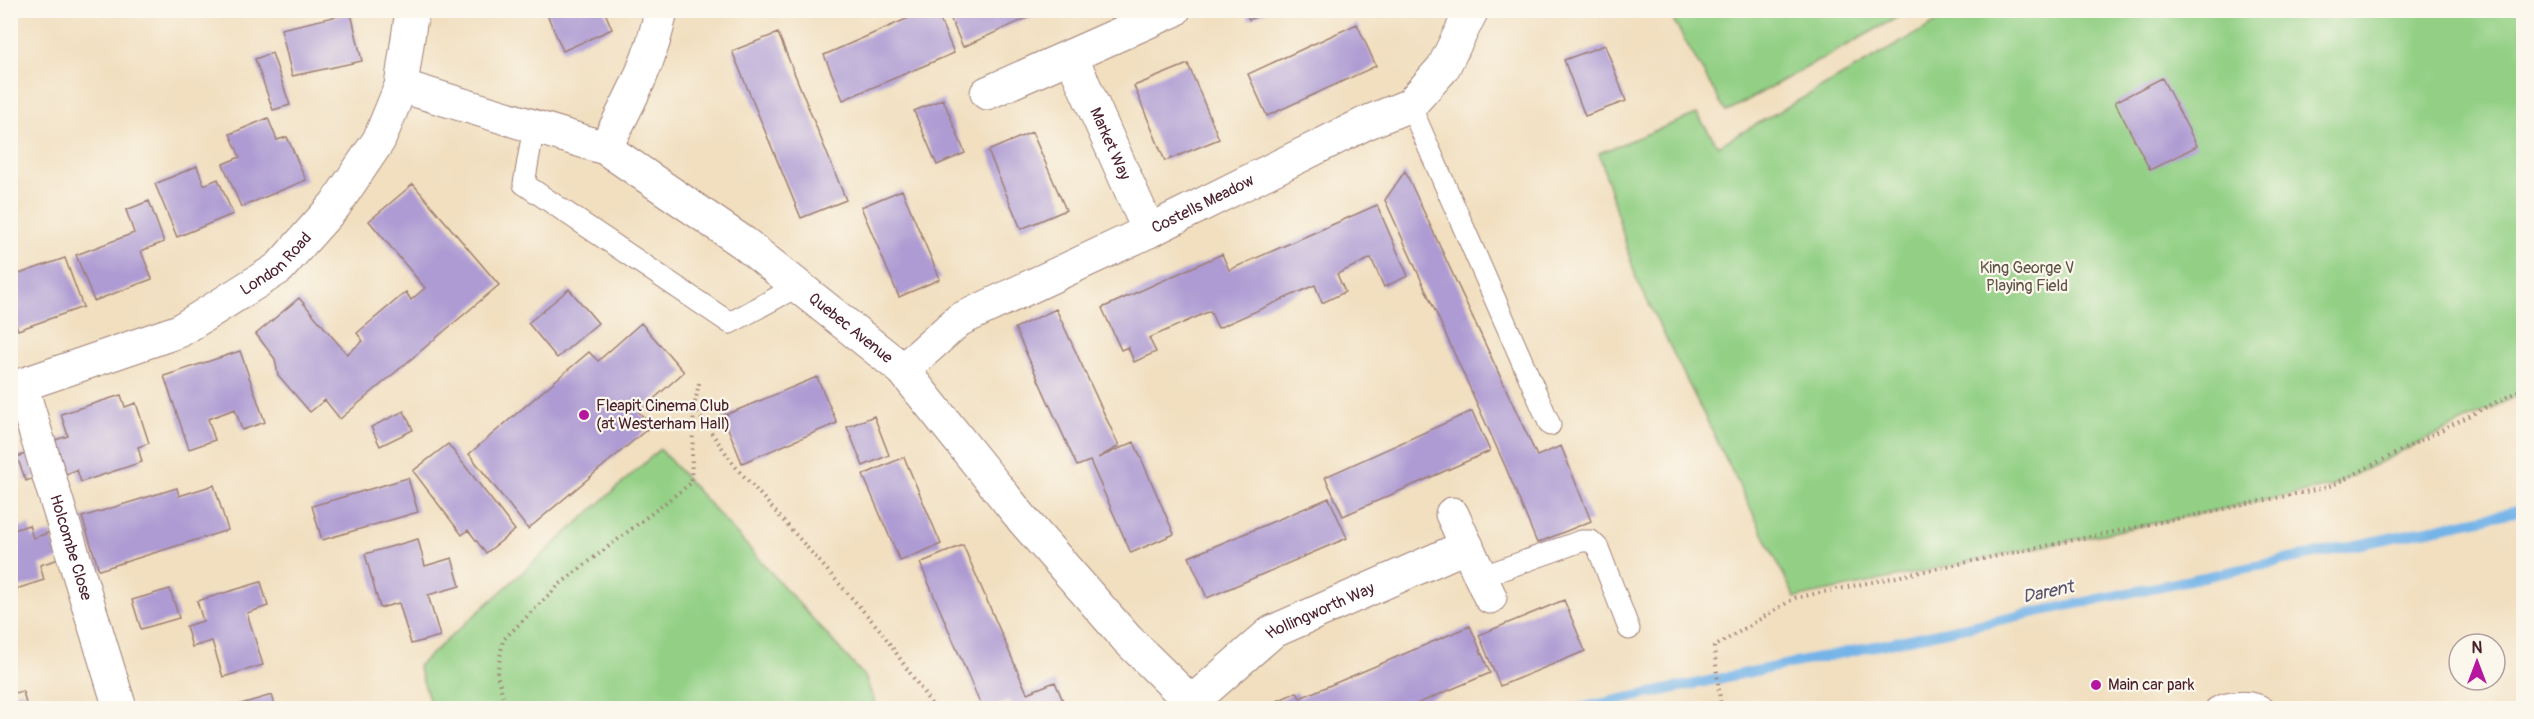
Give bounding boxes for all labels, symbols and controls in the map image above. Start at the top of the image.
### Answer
street label: Market Way [1085,104,1135,183]
street label: Costells Meadow [1148,170,1258,238]
street label: London Road [236,228,316,300]
park label: King George V Playing Field [1980,258,2074,296]
street label: Quebec Avenue [804,288,897,368]
place label: Fleapit Cinema Club (at Westerham Hall) [596,396,730,434]
marker: Fleapit Cinema Club (at Westerham Hall) [577,408,591,422]
street label: Holcombe Close [45,492,96,603]
water label: Darent [2020,575,2077,609]
street label: Hollingworth Way [1261,578,1378,643]
north arrow [2447,632,2507,692]
text: N [2472,638,2483,658]
place label: Main car park [2108,675,2195,695]
marker: Main car park [2089,678,2103,692]

